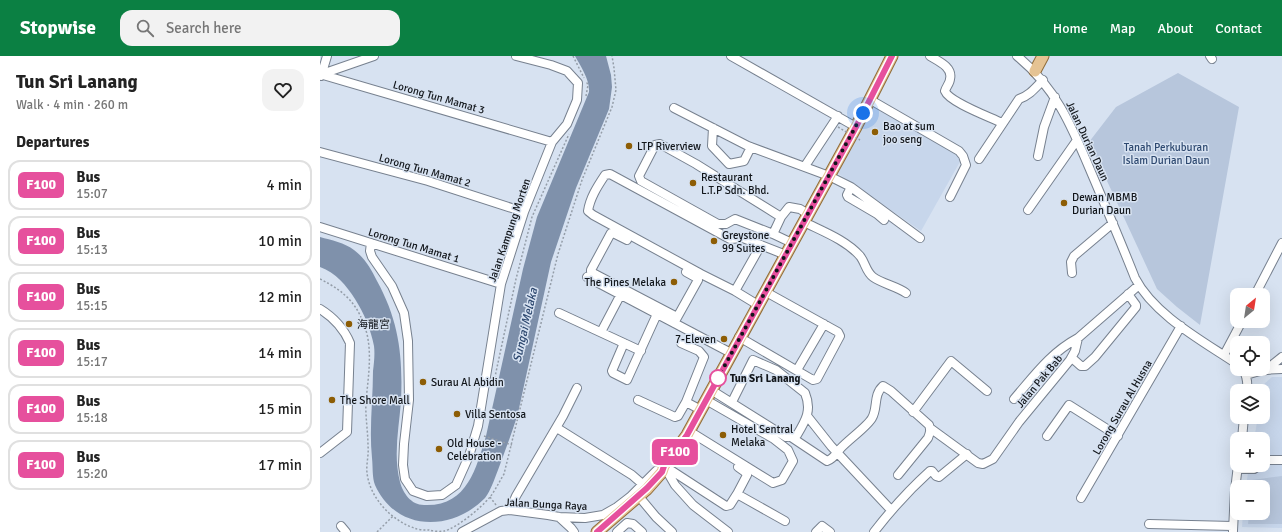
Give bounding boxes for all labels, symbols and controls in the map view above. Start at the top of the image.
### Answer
search box [120,10,400,46]
text: Stopwise [20,16,96,40]
icon: search [134,17,156,39]
text: Search here [166,19,242,37]
text: Home [1053,20,1088,37]
text: Map [1110,20,1135,37]
text: About [1157,20,1193,37]
text: Contact [1215,20,1262,37]
button: heart [262,69,304,111]
text: Tun Sri Lanang [16,70,138,94]
street label: Lorong Tun Mamat 3 [392,78,486,117]
text: Walk · 4 min · 260 m [16,97,128,113]
street label: Jalan Durian Daun [1063,99,1112,183]
your location [853,103,873,123]
place label: Bao at sum joo seng [883,120,935,146]
marker: Bao at sum joo seng [870,127,880,137]
text: Departures [16,133,89,151]
place label: LTP Riverview [637,140,701,153]
marker: LTP Riverview [624,141,634,151]
park label: Tanah Perkuburan Islam Durian Daun [1122,141,1210,167]
street label: Lorong Tun Mamat 2 [378,151,472,190]
text: Bus [76,168,100,186]
place label: Restaurant L.T.P Sdn. Bhd. [701,171,769,197]
text: F100 [26,176,56,193]
text: 4 min [266,176,302,194]
street label: Jalan Kampung Morten [486,177,533,284]
marker: Restaurant L.T.P Sdn. Bhd. [688,178,698,188]
text: 15:07 [76,186,108,202]
place label: Dewan MBMB Durian Daun [1072,191,1138,217]
marker: Dewan MBMB Durian Daun [1059,198,1069,208]
text: Bus [76,224,100,242]
street label: Lorong Tun Mamat 1 [367,225,461,266]
place label: Greystone 99 Suites [722,229,769,255]
text: F100 [26,232,56,249]
text: 10 min [258,232,302,250]
marker: Greystone 99 Suites [709,236,719,246]
text: 15:13 [76,242,108,258]
place label: The Pines Melaka [584,276,666,289]
marker: The Pines Melaka [669,277,679,287]
text: Bus [76,280,100,298]
water label: Sungai Melaka [510,286,541,364]
text: F100 [26,288,56,305]
text: 12 min [258,288,302,306]
north arrow [1230,288,1270,328]
map controls [1230,288,1270,520]
text: 15:15 [76,298,108,314]
place label: 海龍宮 [357,318,390,331]
marker: 海龍宮 [344,319,354,329]
place label: 7-Eleven [675,333,716,346]
marker: 7-Eleven [719,334,729,344]
text: Bus [76,336,100,354]
button: locate [1230,336,1270,376]
text: F100 [26,344,56,361]
text: 14 min [258,344,302,362]
street label: Jalan Pak Bab [1014,352,1065,410]
text: 15:17 [76,354,108,370]
street label: Lorong Surau Al Husna [1090,357,1155,457]
marker: Tun Sri Lanang [709,369,727,387]
place label: Tun Sri Lanang [730,372,801,385]
place label: Surau Al Abidin [431,376,504,389]
marker: Surau Al Abidin [418,377,428,387]
button: layers [1230,384,1270,424]
text: Bus [76,392,100,410]
place label: The Shore Mall [340,394,410,407]
marker: The Shore Mall [327,395,337,405]
text: F100 [26,400,56,417]
text: 15 min [258,400,302,418]
place label: Villa Sentosa [465,408,527,421]
marker: Villa Sentosa [452,409,462,419]
text: 15:18 [76,410,108,426]
place label: Hotel Sentral Melaka [731,423,793,449]
marker: Hotel Sentral Melaka [718,430,728,440]
button: + [1230,432,1270,472]
place label: Old House - Celebration [447,437,502,463]
line badge: F100 [647,439,703,465]
text: F100 [660,443,690,460]
marker: Old House - Celebration [434,444,444,454]
text: Bus [76,448,100,466]
text: F100 [26,456,56,473]
text: 17 min [258,456,302,474]
text: 15:20 [76,466,108,482]
button: − [1230,480,1270,520]
street label: Jalan Bunga Raya [504,496,588,513]

